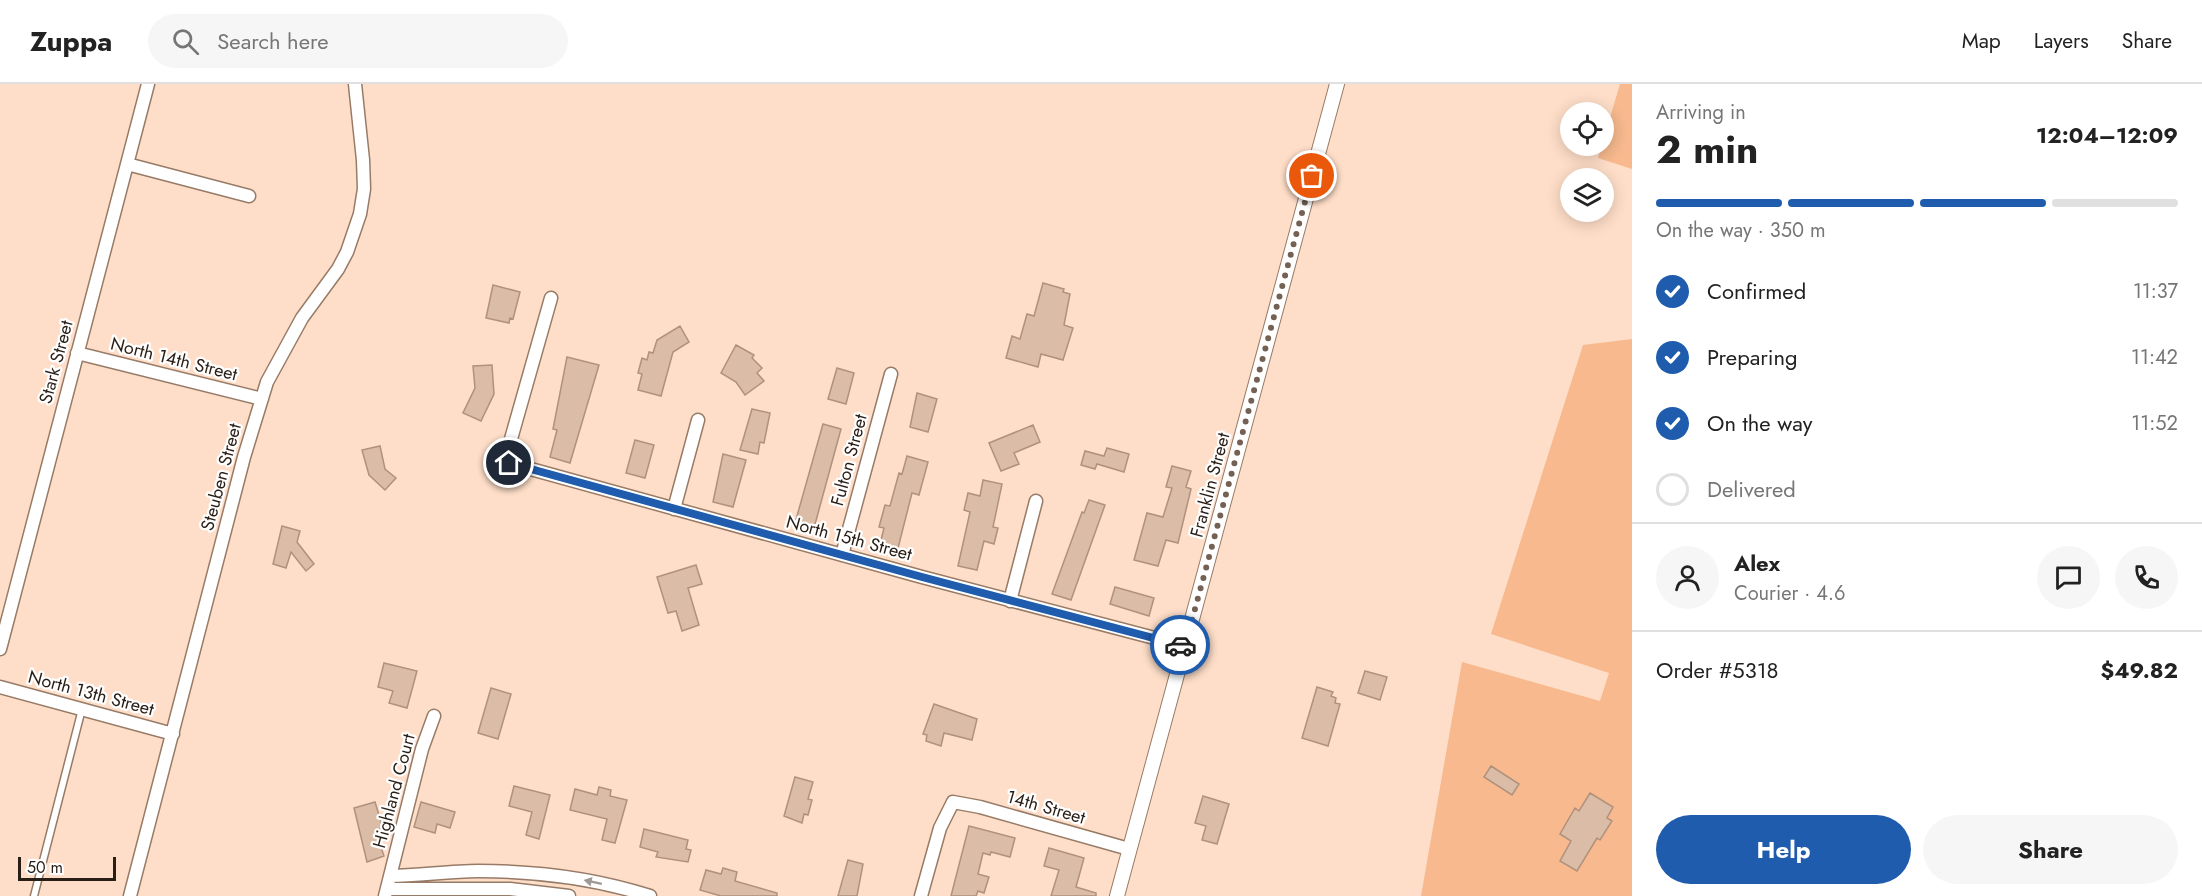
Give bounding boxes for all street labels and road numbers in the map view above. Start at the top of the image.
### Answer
street label: Stark Street [32,317,80,407]
street label: North 14th Street [108,331,241,387]
street label: Fulton Street [824,411,874,509]
street label: Steuben Street [194,420,248,534]
street label: Franklin Street [1184,429,1237,540]
street label: North 15th Street [783,509,916,567]
street label: North 13th Street [25,664,157,722]
street label: Highland Court [366,730,422,851]
street label: 14th Street [1004,783,1089,831]

